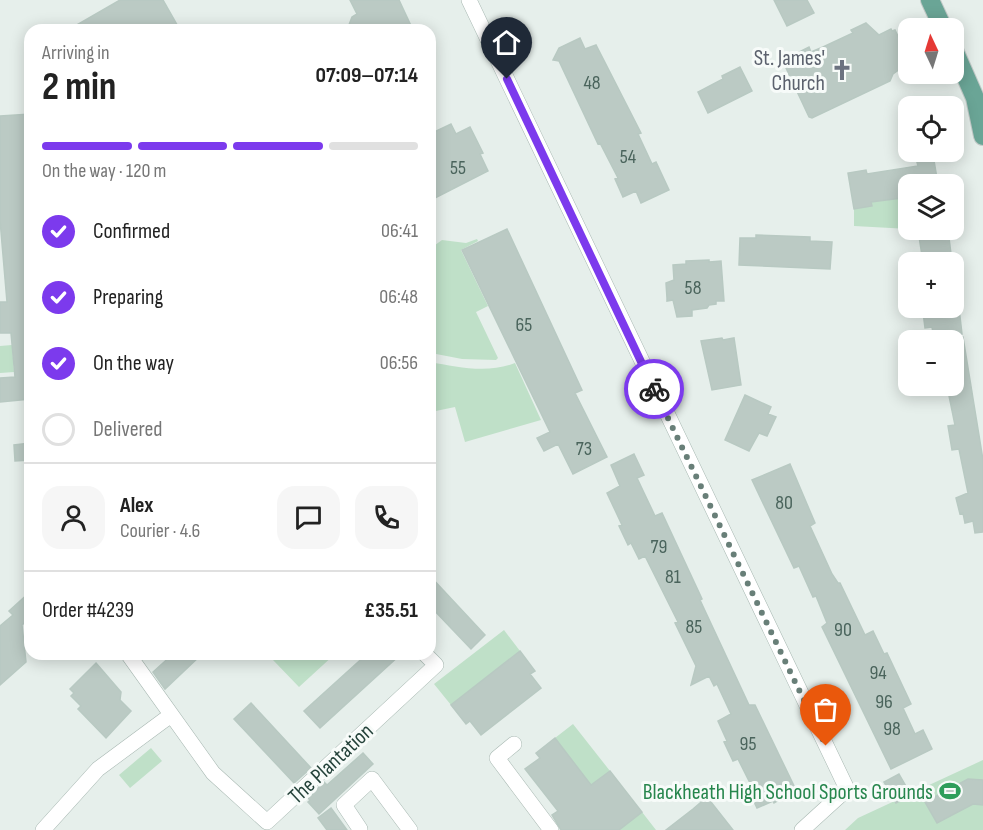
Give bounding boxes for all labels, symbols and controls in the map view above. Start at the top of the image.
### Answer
pin [481,17,532,79]
north arrow [898,18,964,84]
map controls [898,18,964,396]
icon: home [490,26,523,59]
text: Arriving in [42,41,110,65]
place label: St. James' Church [754,45,825,97]
church icon: St. James' Church [830,58,854,82]
text: 07:09–07:14 [316,62,418,89]
text: 2 min [42,64,116,111]
house number: 48 [583,71,601,95]
button: locate [898,96,964,162]
house number: 54 [620,145,636,169]
house number: 55 [450,156,466,180]
text: On the way · 120 m [42,159,166,183]
button: layers [898,174,964,240]
icon: check [42,215,75,248]
text: Confirmed [93,218,170,245]
text: 06:41 [381,219,418,243]
button: + [898,252,964,318]
house number: 58 [685,276,701,300]
icon: check [42,281,75,314]
text: Preparing [93,284,163,311]
text: 06:48 [379,285,418,309]
house number: 65 [516,313,532,337]
button: − [898,330,964,396]
icon: check [42,347,75,380]
text: On the way [93,350,174,377]
text: 06:56 [380,351,418,375]
courier [624,359,684,419]
icon: bike [638,373,671,406]
text: Delivered [93,416,162,443]
house number: 73 [576,437,592,461]
button: person [42,486,105,549]
button: chat [277,486,340,549]
button: phone [355,486,418,549]
house number: 80 [775,491,793,515]
text: Alex [120,492,153,519]
text: Courier · 4.6 [120,519,200,543]
house number: 79 [651,535,667,559]
house number: 81 [665,565,681,589]
text: Order #4239 [42,597,134,624]
text: £35.51 [364,597,418,624]
house number: 85 [686,615,702,639]
house number: 90 [834,618,852,642]
house number: 94 [869,661,887,685]
pin [800,684,851,746]
house number: 96 [875,690,893,714]
icon: bag [809,693,842,726]
house number: 98 [883,717,901,741]
street label: The Plantation [283,718,379,810]
house number: 95 [740,732,756,756]
place label: Blackheath High School Sports Grounds [643,779,933,806]
sports icon: Blackheath High School Sports Grounds [938,779,962,803]

